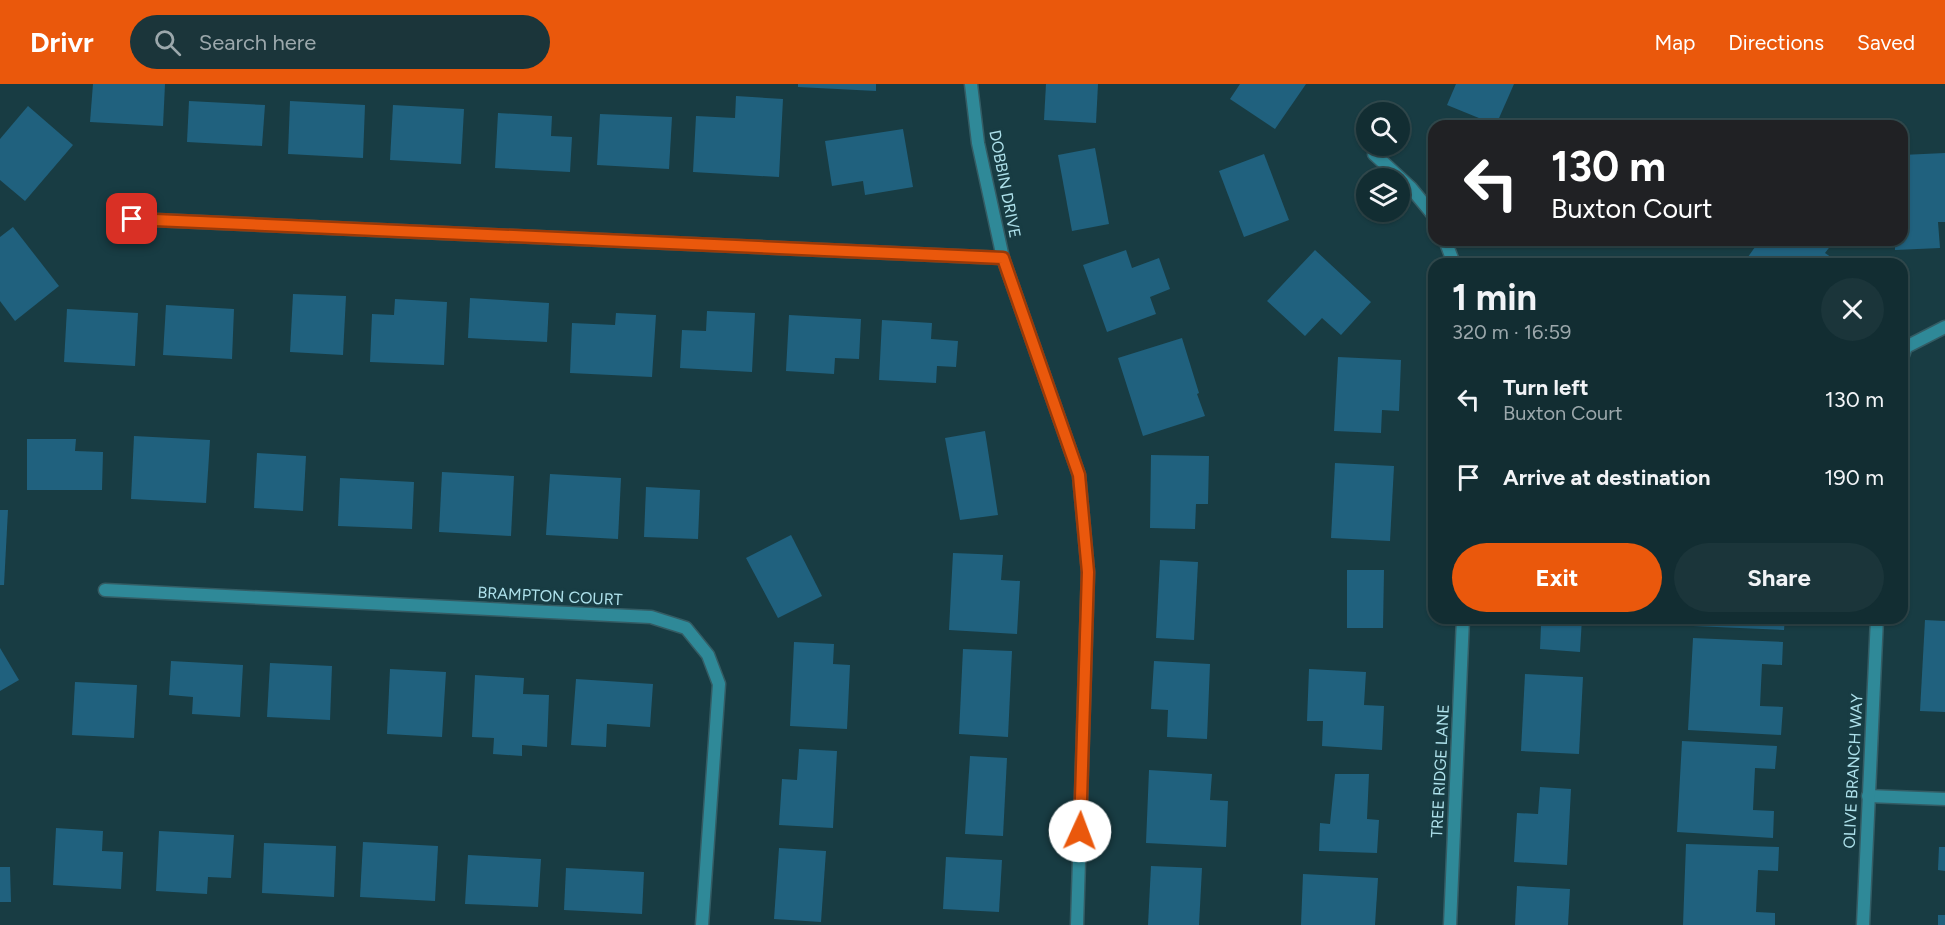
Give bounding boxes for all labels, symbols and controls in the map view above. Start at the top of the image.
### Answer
search box [130,15,550,69]
text: Drivr [30,25,94,59]
icon: search [151,26,184,59]
text: Search here [199,29,316,56]
text: Map [1654,30,1695,55]
text: Directions [1728,30,1824,55]
text: Saved [1857,30,1915,55]
map controls [1356,102,1410,222]
button: search [1356,102,1410,156]
street label: DOBBIN DRIVE [985,128,1025,240]
text: 130 m [1551,141,1666,192]
icon: left [1452,144,1530,222]
button: layers [1356,168,1410,222]
text: Buxton Court [1551,192,1712,225]
pin [106,193,157,244]
icon: arrive [115,202,148,235]
text: 1 min [1452,276,1537,319]
button: close [1821,278,1884,341]
text: 320 m · 16:59 [1452,320,1571,344]
text: Turn left [1503,374,1589,401]
icon: left [1452,383,1485,416]
text: 130 m [1825,386,1884,413]
text: Buxton Court [1503,401,1623,425]
icon: arrive [1452,461,1485,494]
text: Arrive at destination [1503,464,1711,491]
text: 190 m [1824,464,1884,491]
button: Exit [1452,543,1662,612]
button: Share [1674,543,1884,612]
street label: BRAMPTON COURT [477,583,623,609]
street label: OLIVE BRANCH WAY [1839,693,1867,849]
street label: TREE RIDGE LANE [1427,704,1453,838]
position arrow [1048,799,1112,863]

